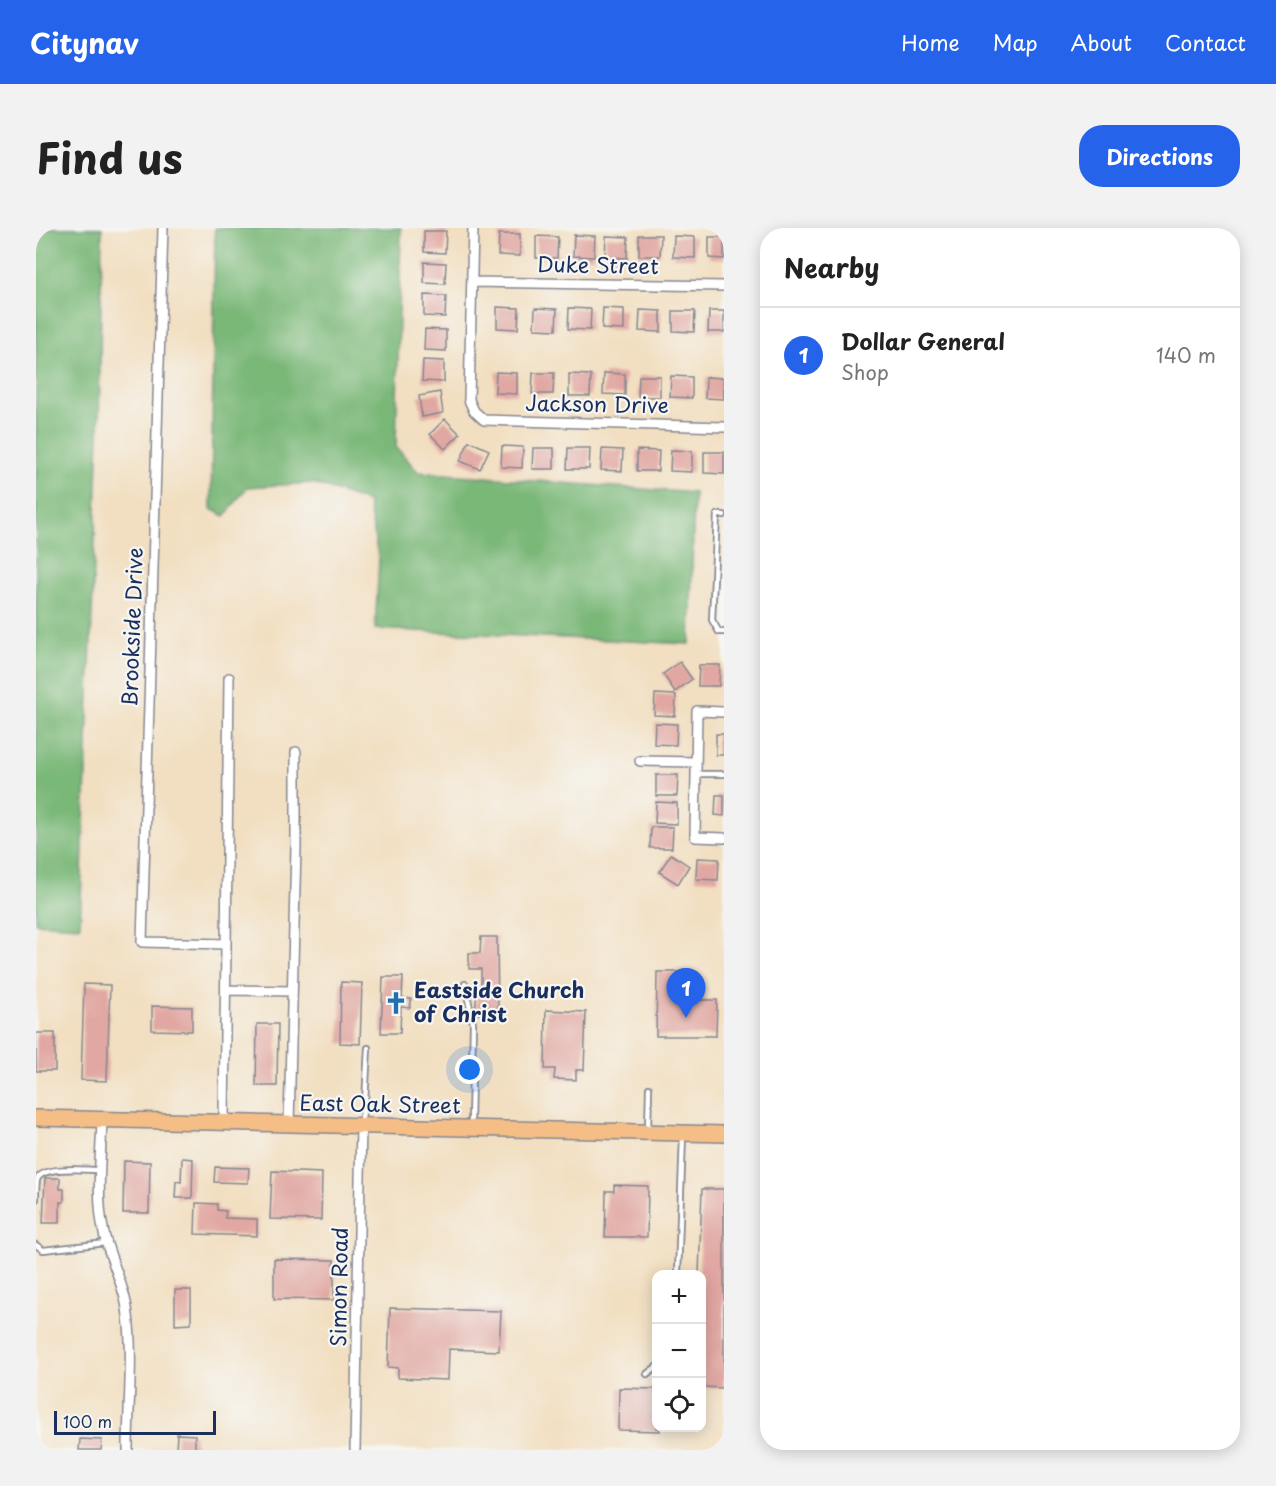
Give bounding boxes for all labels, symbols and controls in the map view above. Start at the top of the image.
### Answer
text: Citynav [30,21,139,64]
text: Home [901,26,960,58]
text: Map [993,26,1038,58]
text: About [1071,26,1132,58]
text: Contact [1165,26,1246,58]
text: Find us [36,125,183,188]
button: Directions [1079,125,1240,187]
street label: Duke Street [537,247,659,281]
text: Nearby [784,248,879,287]
text: Dollar General [841,324,1005,357]
text: 1 [799,340,808,370]
text: 140 m [1156,340,1216,370]
text: Shop [841,357,889,387]
street label: Jackson Drive [525,386,669,420]
street label: Brookside Drive [112,547,150,707]
pin: 1 [666,968,706,1018]
place label: Eastside Church of Christ [414,973,584,1029]
church icon: Eastside Church of Christ [383,990,409,1016]
your location [455,1055,484,1084]
street label: East Oak Street [299,1086,461,1120]
street label: Simon Road [321,1227,355,1347]
map controls [652,1270,706,1432]
button: + [652,1270,706,1324]
button: − [652,1324,706,1378]
button: locate [652,1378,706,1432]
scale bar [54,1408,216,1436]
text: 100 m [63,1409,112,1433]

